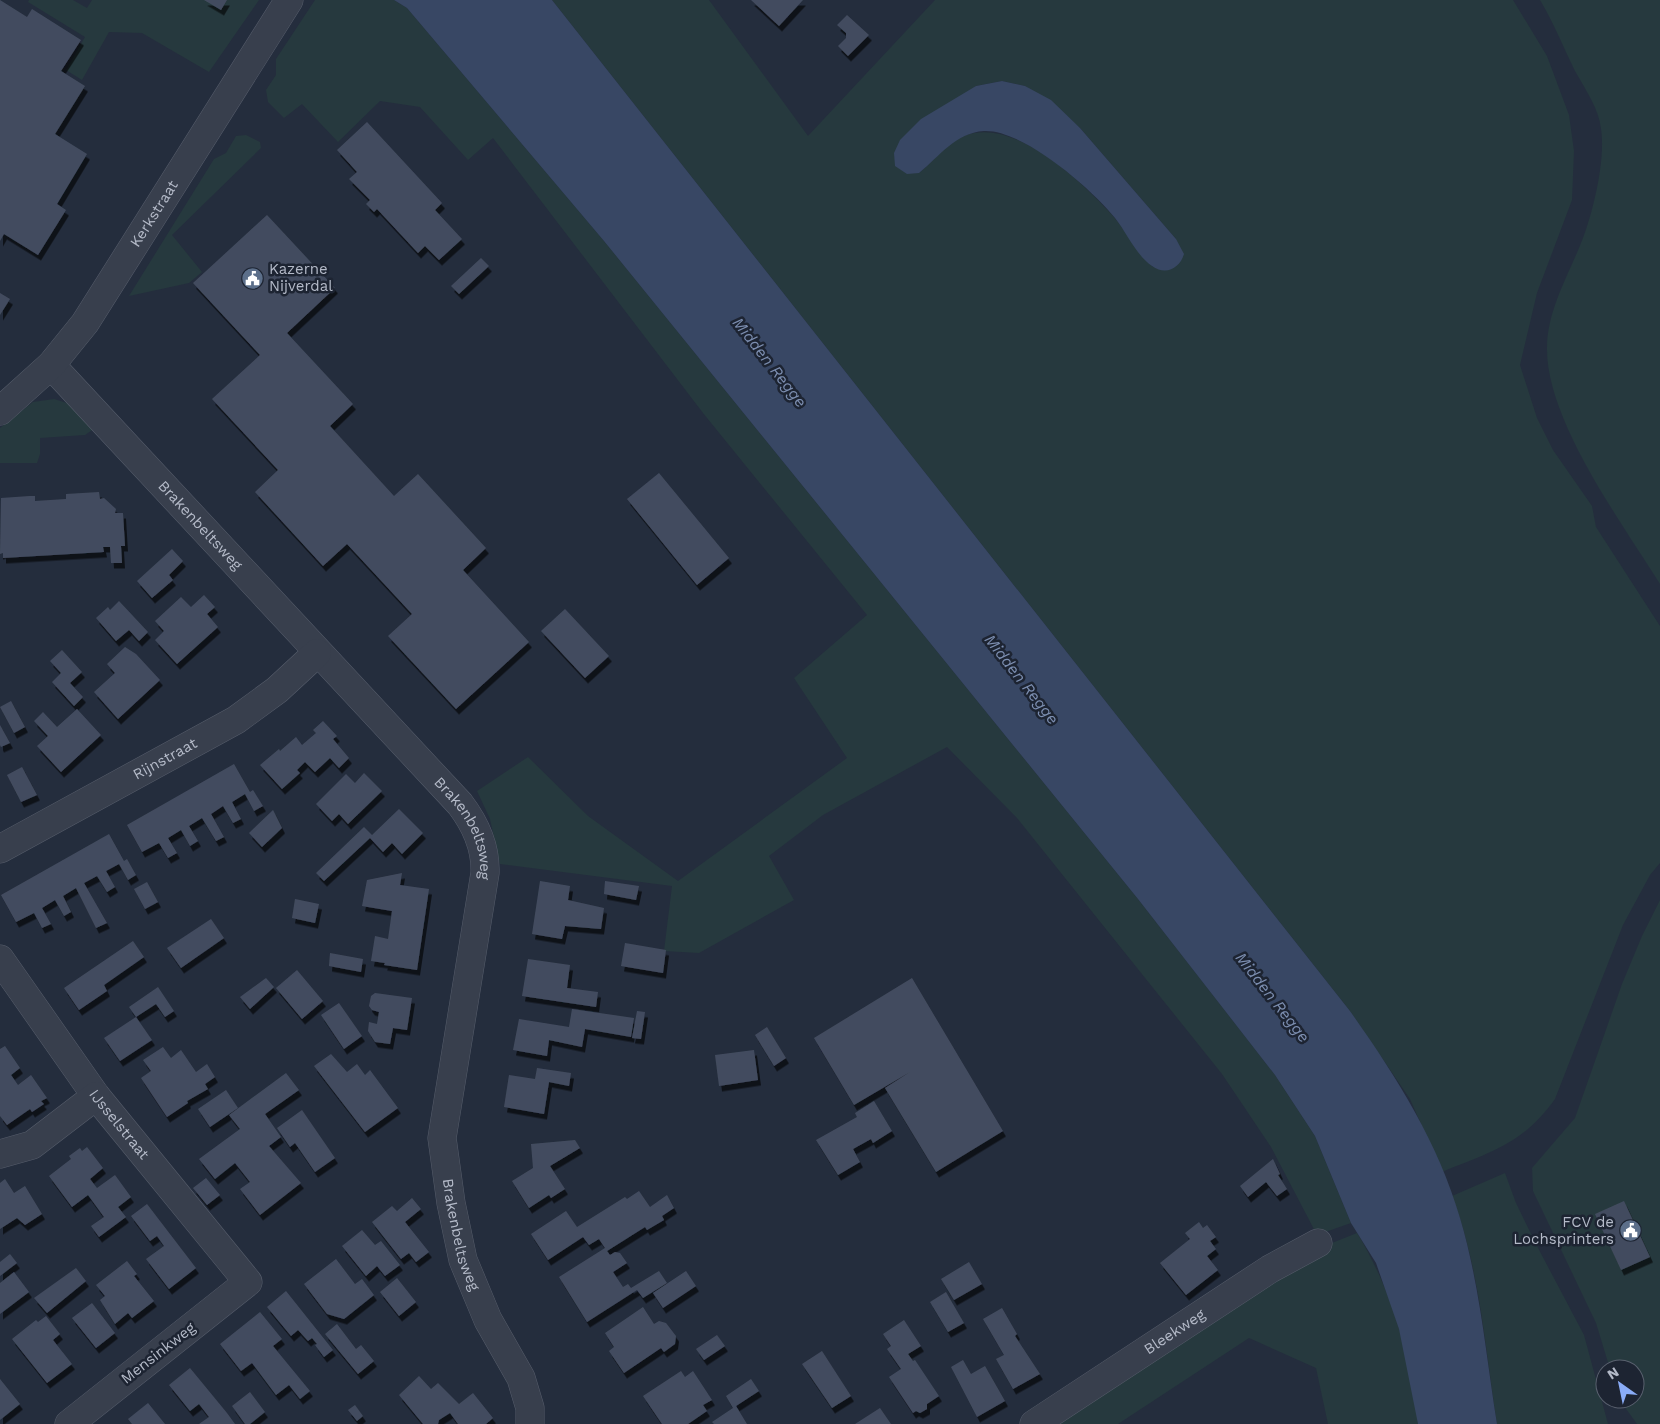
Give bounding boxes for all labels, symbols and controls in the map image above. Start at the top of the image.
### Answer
street label: Kerkstraat [126,176,182,250]
place label: Kazerne Nijverdal [269,260,333,295]
public building icon: Kazerne Nijverdal [241,266,265,290]
water label: Midden Regge [729,313,811,411]
street label: Brakenbeltsweg [154,477,246,574]
water label: Midden Regge [981,630,1063,728]
street label: Rijnstraat [130,734,201,784]
street label: Brakenbeltsweg [430,773,494,881]
water label: Midden Regge [1232,948,1314,1046]
street label: IJsselstraat [85,1086,154,1164]
street label: Brakenbeltsweg [439,1177,484,1293]
place label: FCV de Lochsprinters [1513,1213,1614,1248]
public building icon: FCV de Lochsprinters [1618,1219,1642,1243]
street label: Bleekweg [1141,1305,1208,1358]
street label: Mensinkweg [117,1318,199,1388]
north arrow [1595,1359,1645,1409]
text: N [1604,1364,1622,1383]

